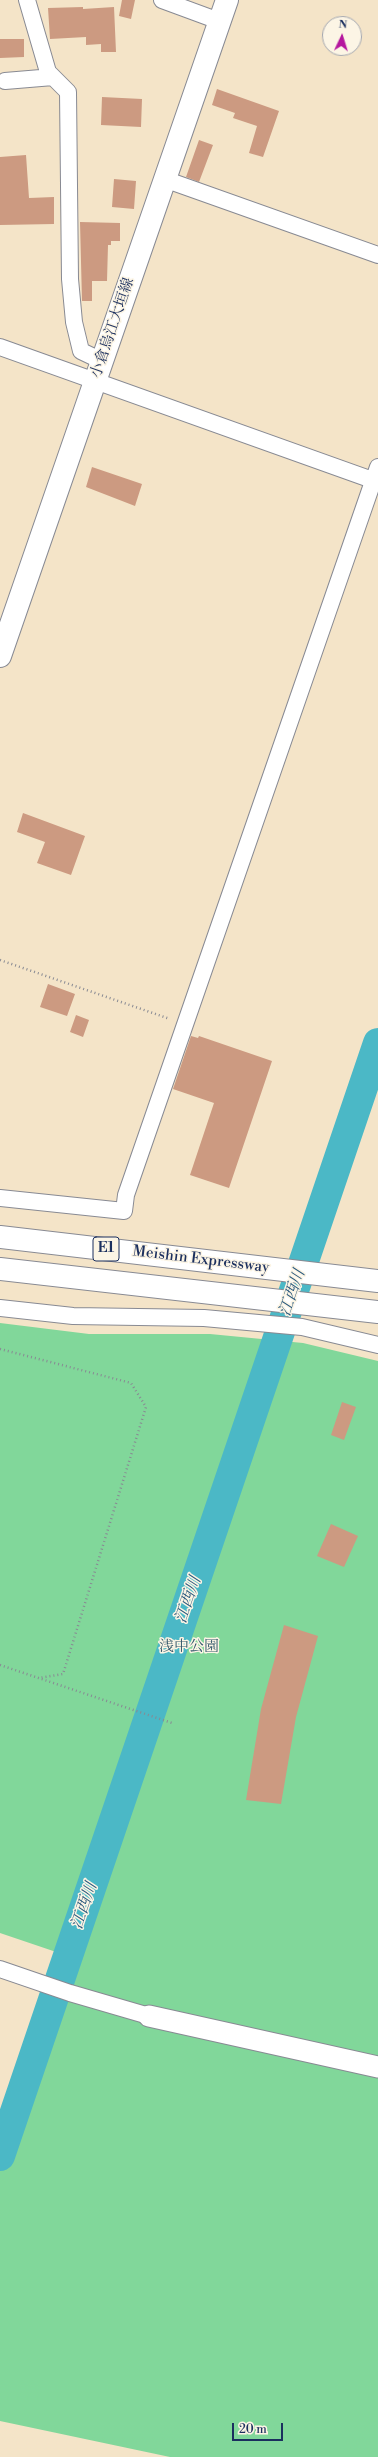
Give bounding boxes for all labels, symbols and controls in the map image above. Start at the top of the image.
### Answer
north arrow [322,16,362,56]
text: N [338,18,348,32]
street label: 小倉烏江大垣線 [87,275,139,381]
road number: E1 [93,1237,119,1261]
street label: Meishin Expressway [132,1243,270,1277]
water label: 江西川 [276,1267,310,1319]
water label: 江西川 [172,1574,206,1626]
park label: 浅中公園 [159,1638,219,1656]
water label: 江西川 [68,1880,102,1932]
scale bar [234,2415,285,2441]
text: 20 m [239,2422,267,2437]

